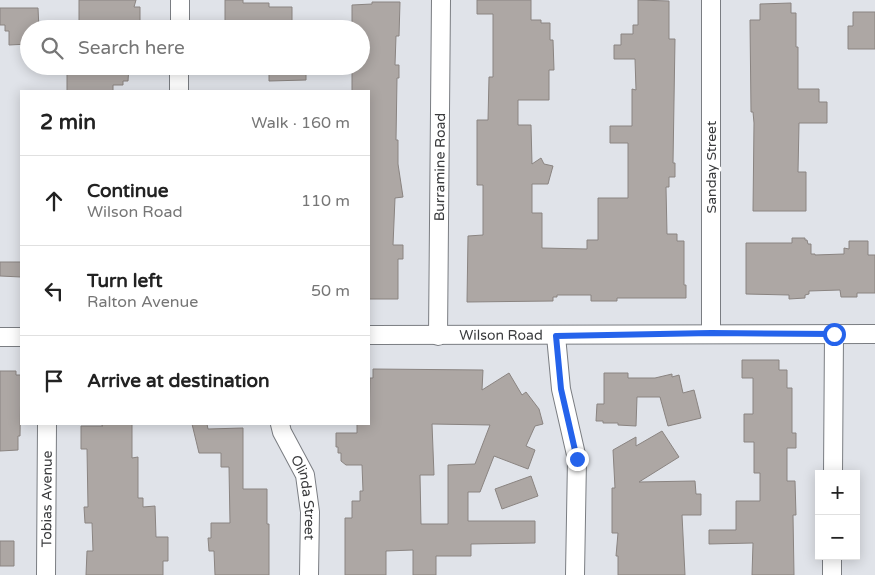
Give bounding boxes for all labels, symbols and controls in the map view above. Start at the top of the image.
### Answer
search box [20,20,370,75]
icon: search [38,34,66,62]
text: Search here [78,37,185,59]
text: 2 min [40,110,96,135]
text: Walk · 160 m [251,113,350,133]
street label: Burramine Road [431,113,449,221]
street label: Sanday Street [703,120,720,213]
text: Continue [87,180,169,202]
icon: ahead [40,187,68,215]
text: 110 m [301,191,350,211]
text: Wilson Road [87,202,183,222]
text: Turn left [87,270,163,292]
icon: left [40,277,68,305]
text: 50 m [311,281,350,301]
text: Ralton Avenue [87,292,198,312]
route start [823,323,846,346]
street label: Wilson Road [459,327,543,344]
icon: arrive [40,367,68,395]
text: Arrive at destination [87,370,270,392]
route end [566,448,589,471]
street label: Tobias Avenue [38,450,56,548]
street label: Olinda Street [287,452,318,541]
map controls [815,470,860,560]
button: + [815,470,860,515]
button: − [815,515,860,560]

